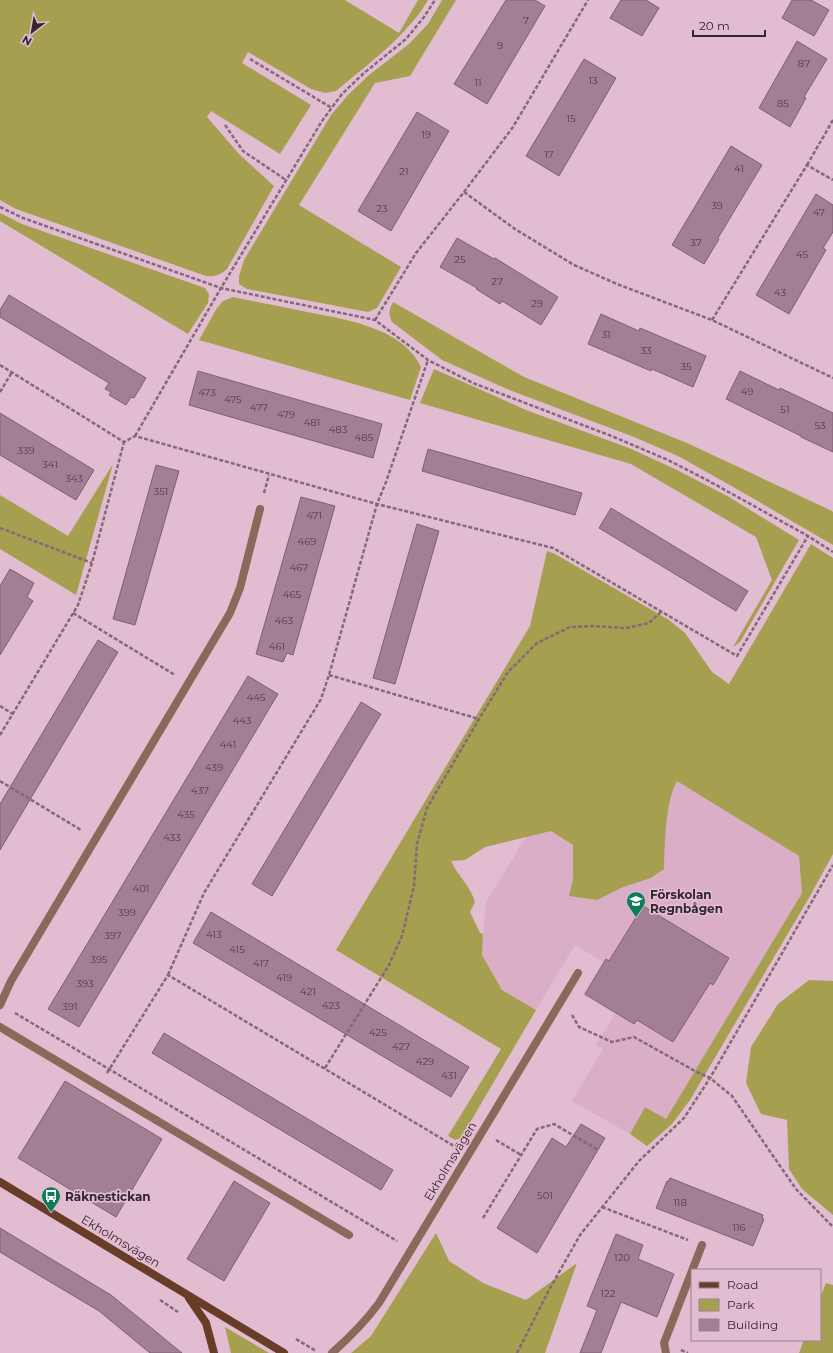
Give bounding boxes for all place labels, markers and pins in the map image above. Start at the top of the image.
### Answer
place label: Förskolan Regnbågen [650,887,723,916]
school or university icon: Förskolan Regnbågen [625,890,647,918]
bus stop icon: Räknestickan [40,1185,62,1213]
place label: Räknestickan [65,1189,151,1204]

